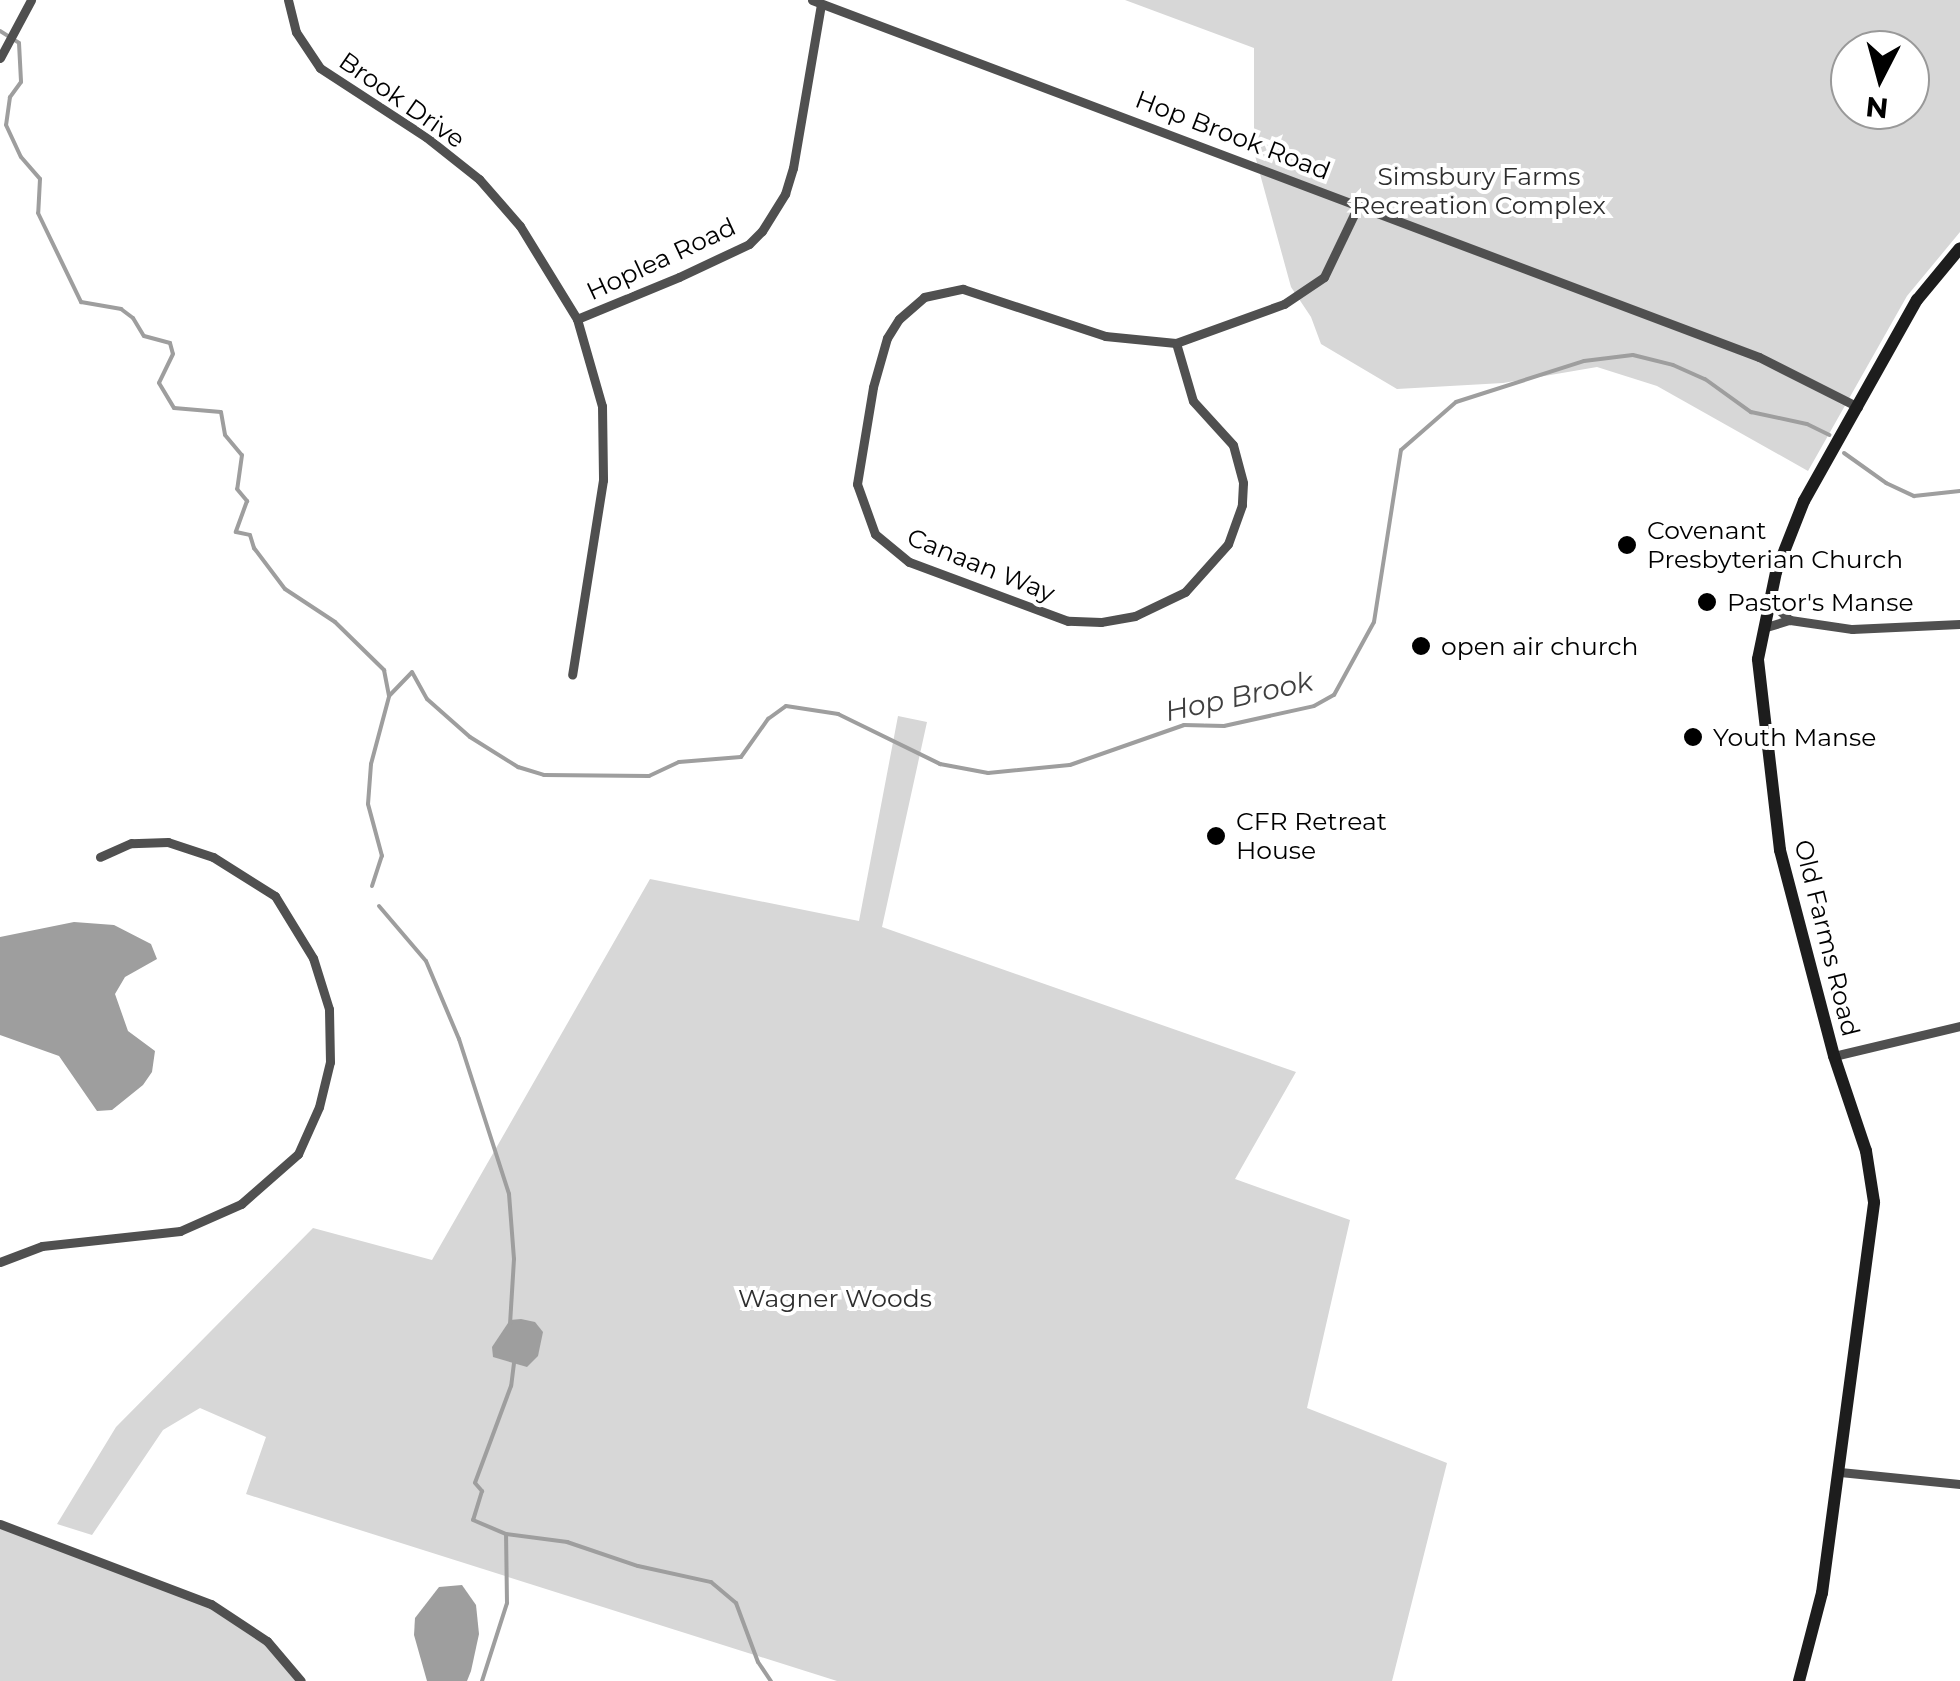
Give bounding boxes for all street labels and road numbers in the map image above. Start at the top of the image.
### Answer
street label: Brook Drive [333,46,471,154]
street label: Hop Brook Road [1131,84,1335,186]
street label: Hoplea Road [582,211,740,307]
street label: Canaan Way [903,522,1059,608]
street label: Old Farms Road [1788,837,1866,1039]

